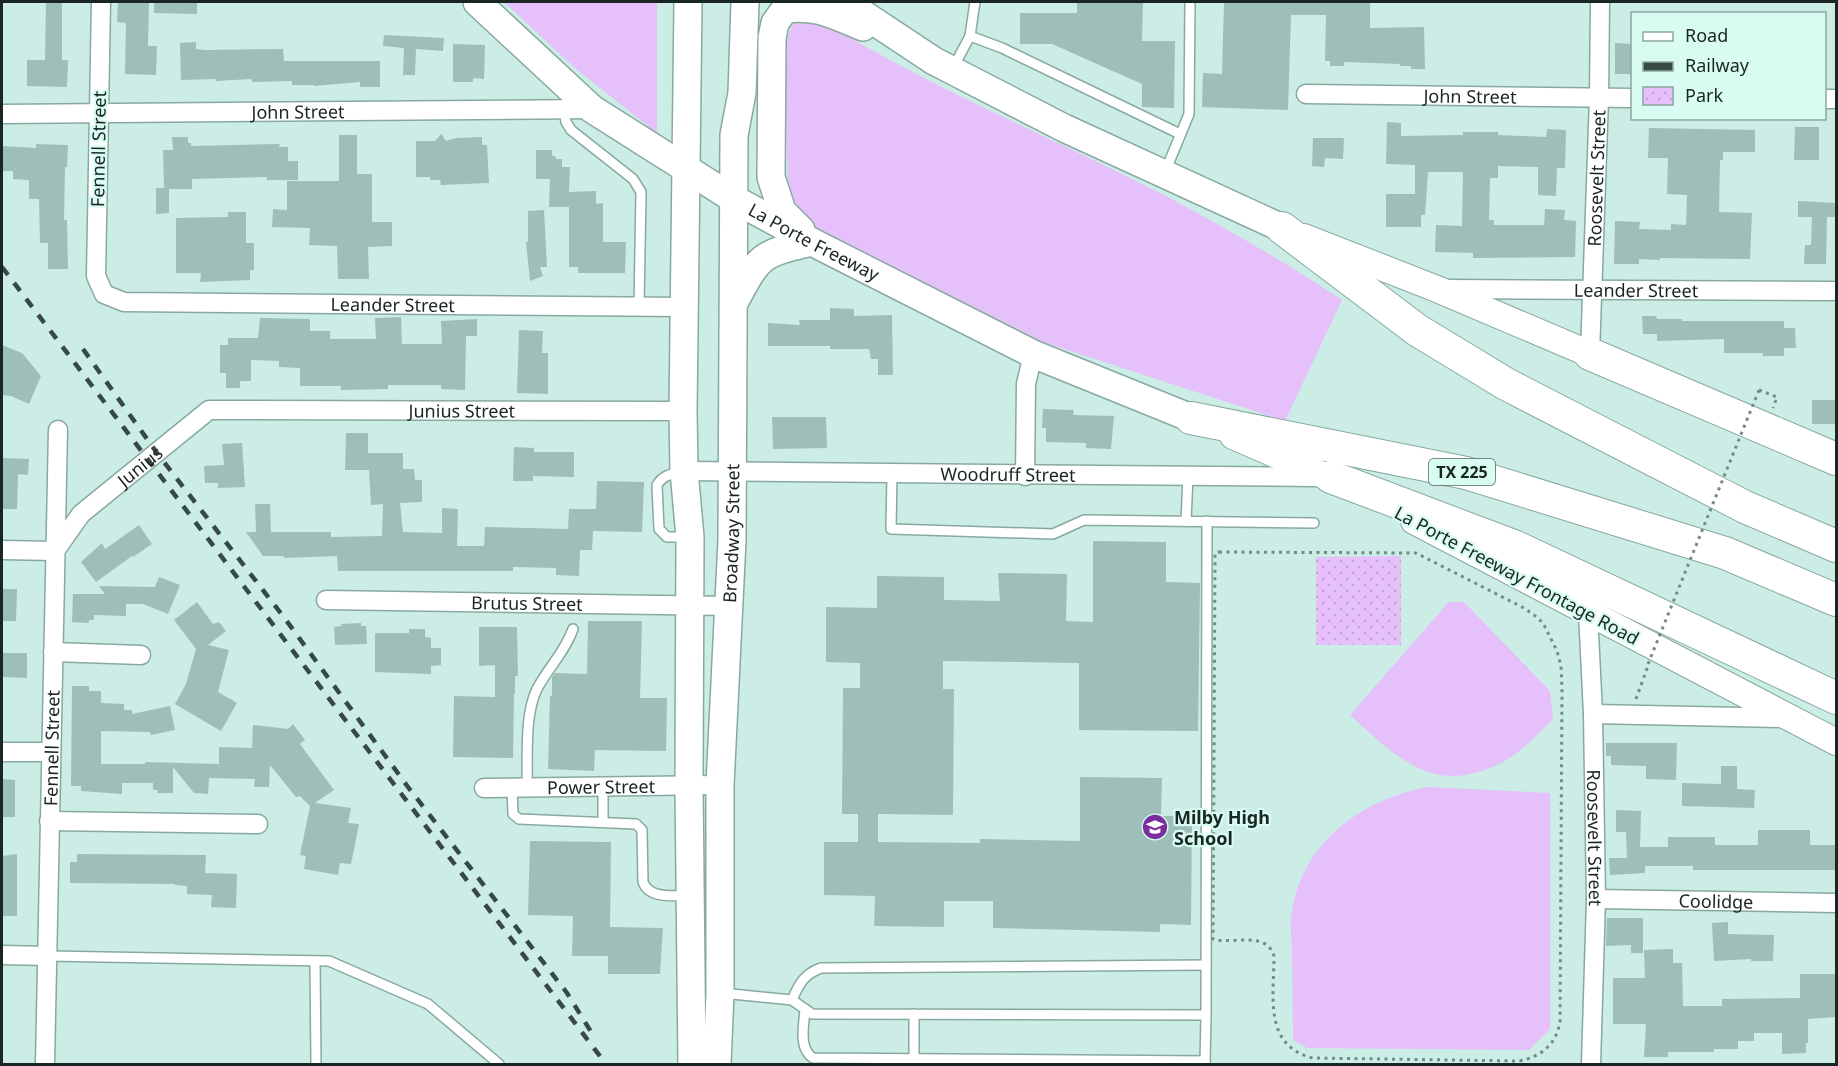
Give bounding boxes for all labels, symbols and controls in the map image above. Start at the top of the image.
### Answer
legend [1631,12,1826,120]
text: Road [1685,23,1728,47]
text: Railway [1685,53,1750,77]
street label: John Street [1421,83,1517,109]
text: Park [1685,83,1723,107]
street label: Fennell Street [85,90,111,207]
street label: John Street [249,99,345,124]
street label: Roosevelt Street [1582,109,1611,247]
street label: La Porte Freeway [744,197,884,287]
street label: Leander Street [1574,278,1699,302]
street label: Leander Street [330,292,456,317]
street label: Junius Street [407,398,516,423]
street label: Junius [111,441,167,493]
road number: TX 225 [1429,459,1495,485]
street label: Woodruff Street [940,461,1076,487]
street label: Broadway Street [717,463,744,604]
street label: La Porte Freeway Frontage Road [1391,500,1643,650]
street label: Brutus Street [471,590,583,616]
street label: Fennell Street [38,689,65,806]
street label: Roosevelt Street [1582,769,1608,907]
street label: Power Street [547,774,656,799]
place label: Milby High School [1174,805,1270,850]
school or university icon: Milby High School [1140,812,1170,842]
street label: Coolidge [1678,888,1754,914]

